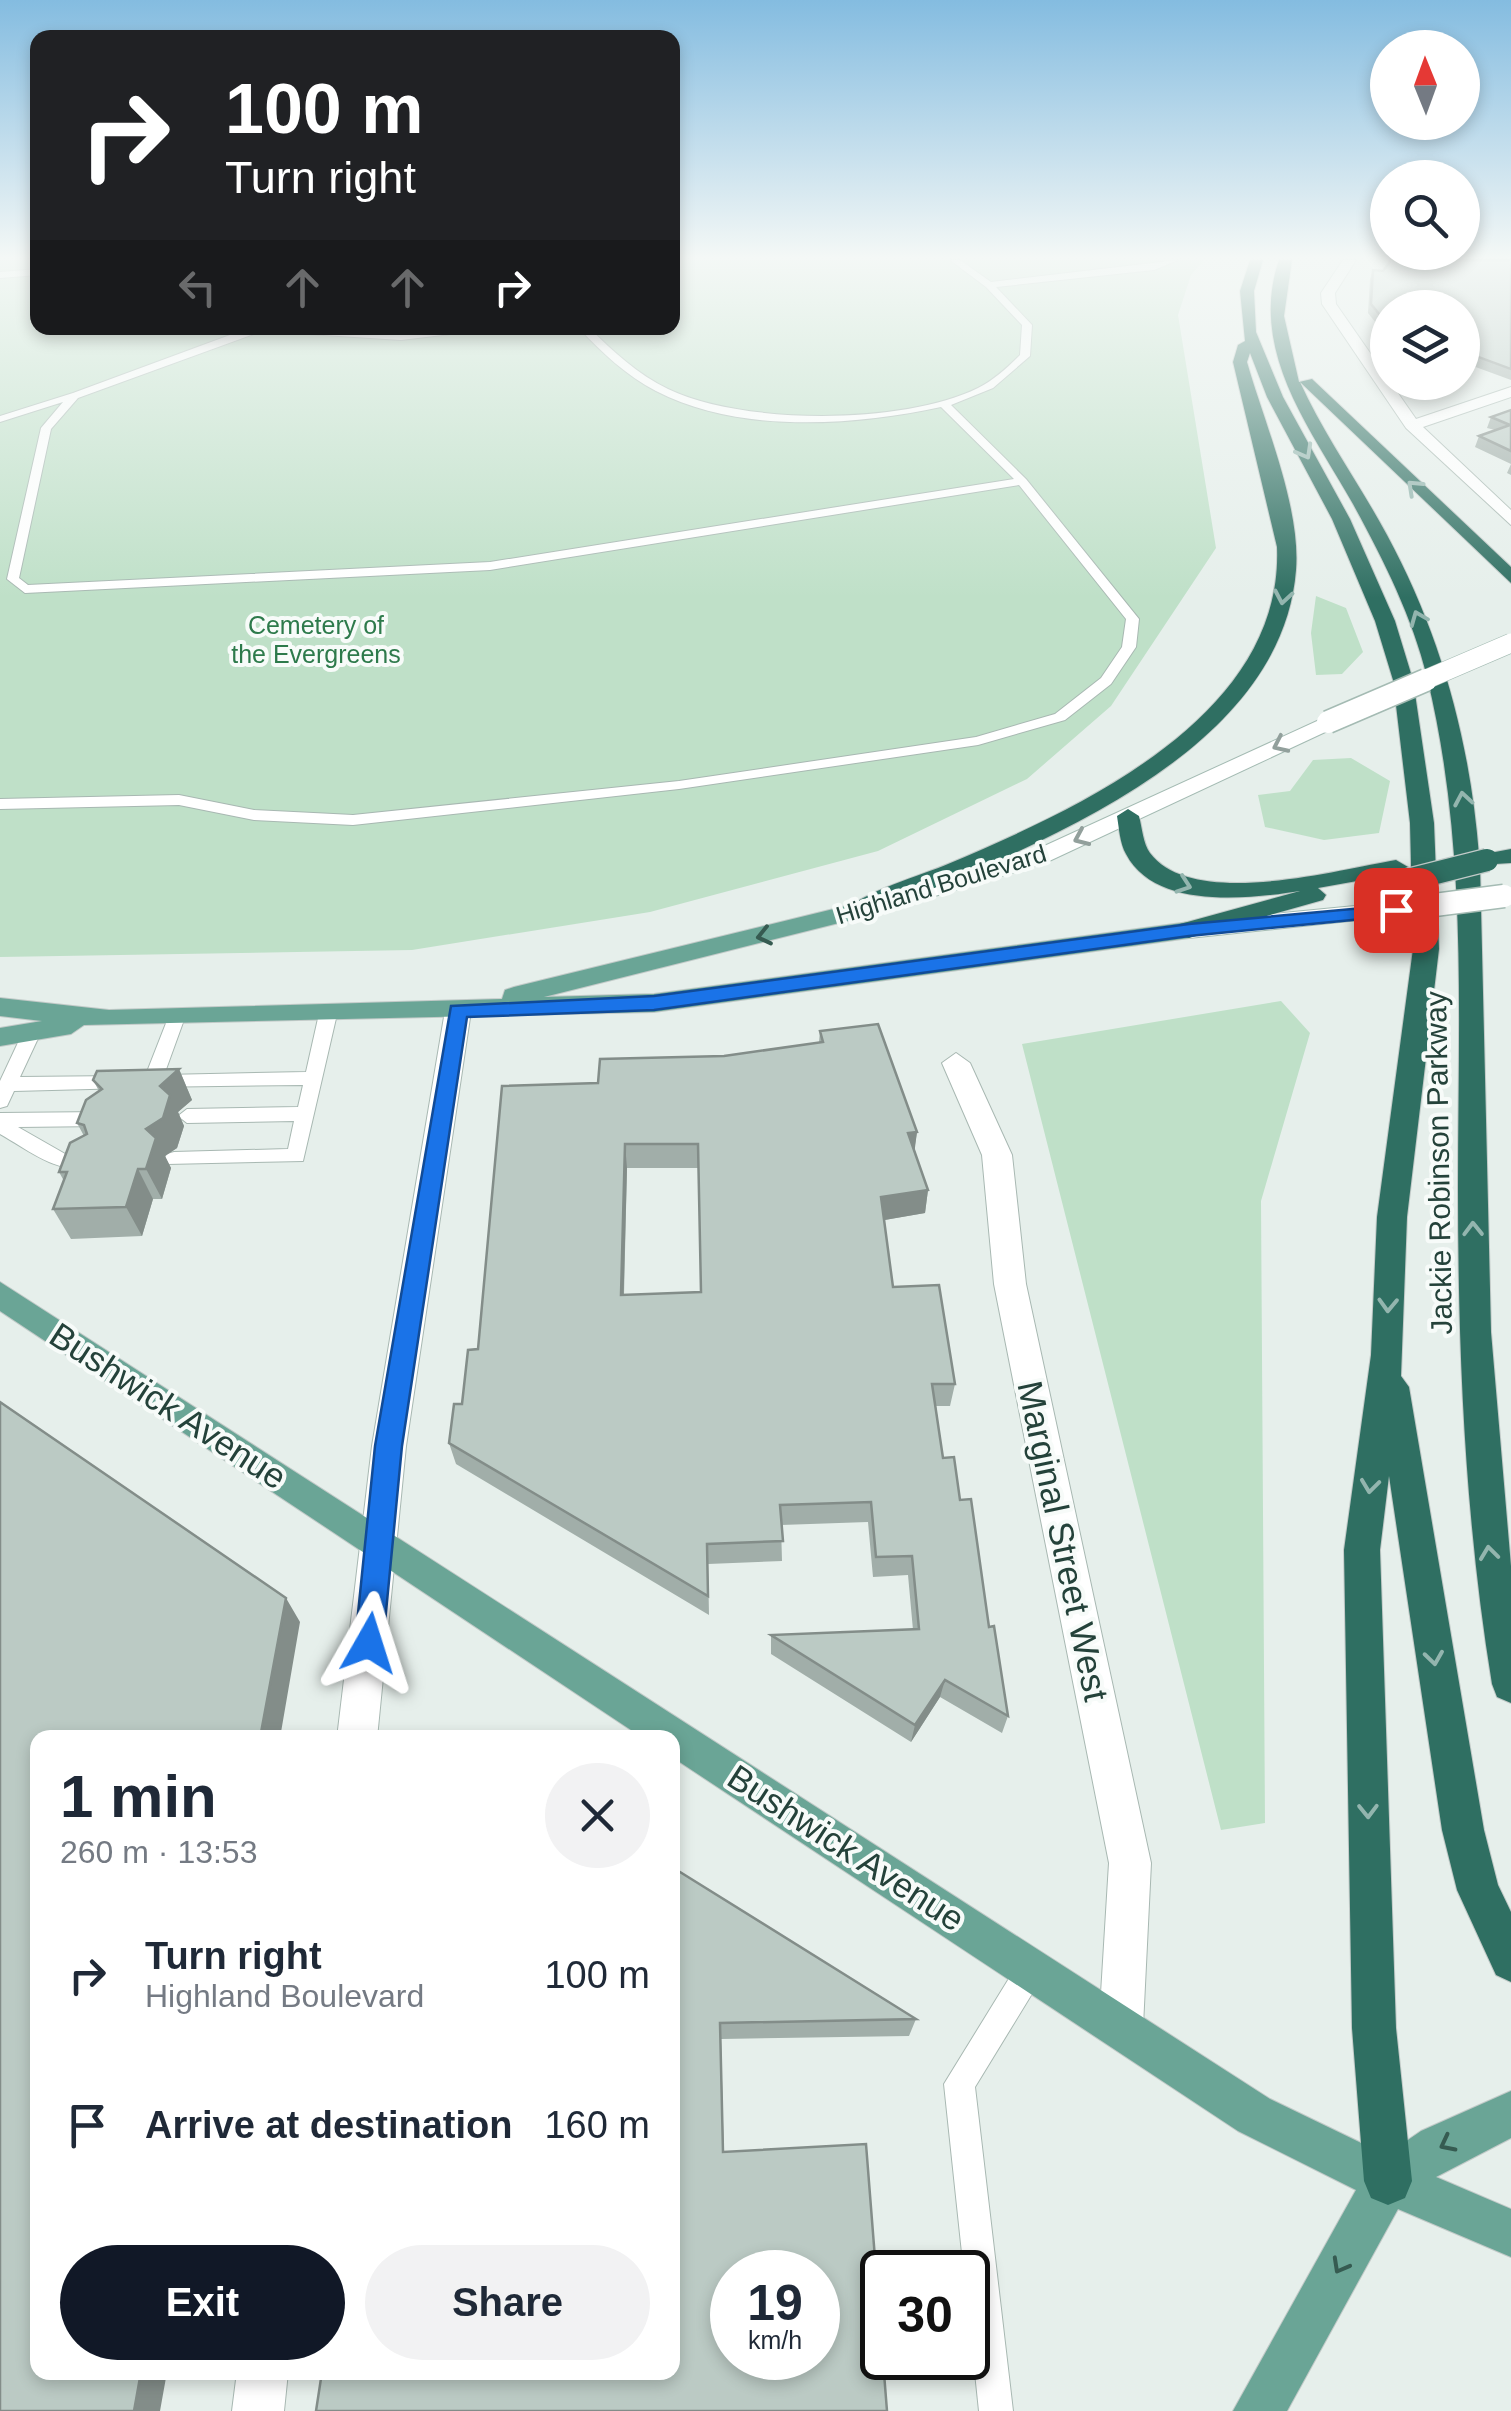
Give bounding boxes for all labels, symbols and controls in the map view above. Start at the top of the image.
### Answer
north arrow [1370,30,1480,140]
map controls [1370,30,1480,400]
icon: right [60,70,190,200]
text: 100 m [225,70,423,148]
text: Turn right [225,152,416,203]
button: search [1370,160,1480,270]
icon: left [170,260,225,315]
icon: ahead [275,260,330,315]
icon: ahead [380,260,435,315]
icon: right [485,260,540,315]
button: layers [1370,290,1480,400]
one-way arrow [1292,441,1312,459]
one-way arrow [1407,481,1425,499]
one-way arrow [1273,589,1294,606]
one-way arrow [1409,610,1429,628]
park label: Cemetery of the Evergreens [231,611,401,668]
one-way arrow [1272,732,1290,752]
one-way arrow [1453,791,1474,807]
one-way arrow [1073,826,1091,846]
street label: Highland Boulevard [833,839,1049,929]
pin [1354,868,1439,953]
one-way arrow [1174,873,1191,894]
icon: arrive [1369,883,1424,938]
one-way arrow [756,924,773,945]
street label: Jackie Robinson Parkway [1419,991,1458,1335]
one-way arrow [1462,1220,1483,1236]
one-way arrow [1378,1297,1399,1313]
street label: Bushwick Avenue [43,1315,294,1496]
street label: Marginal Street West [1011,1377,1117,1705]
one-way arrow [1360,1479,1381,1495]
one-way arrow [1479,1545,1500,1561]
position arrow [317,1591,421,1695]
one-way arrow [1423,1651,1444,1667]
street label: Bushwick Avenue [721,1757,972,1938]
text: 1 min [60,1763,217,1830]
button: close [545,1763,650,1868]
one-way arrow [1358,1803,1379,1819]
text: 260 m · 13:53 [60,1834,257,1870]
text: Turn right [145,1935,322,1977]
icon: right [60,1948,115,2003]
text: 100 m [544,1954,650,1996]
text: Highland Boulevard [145,1978,424,2014]
icon: arrive [60,2098,115,2153]
text: Arrive at destination [145,2104,512,2146]
text: 160 m [544,2104,650,2146]
one-way arrow [1440,2132,1458,2151]
button: Exit [60,2245,345,2360]
button: Share [365,2245,650,2360]
speed limit sign: 30 [860,2250,990,2380]
one-way arrow [1333,2255,1353,2273]
text: 19 [747,2275,803,2331]
text: km/h [748,2326,802,2354]

